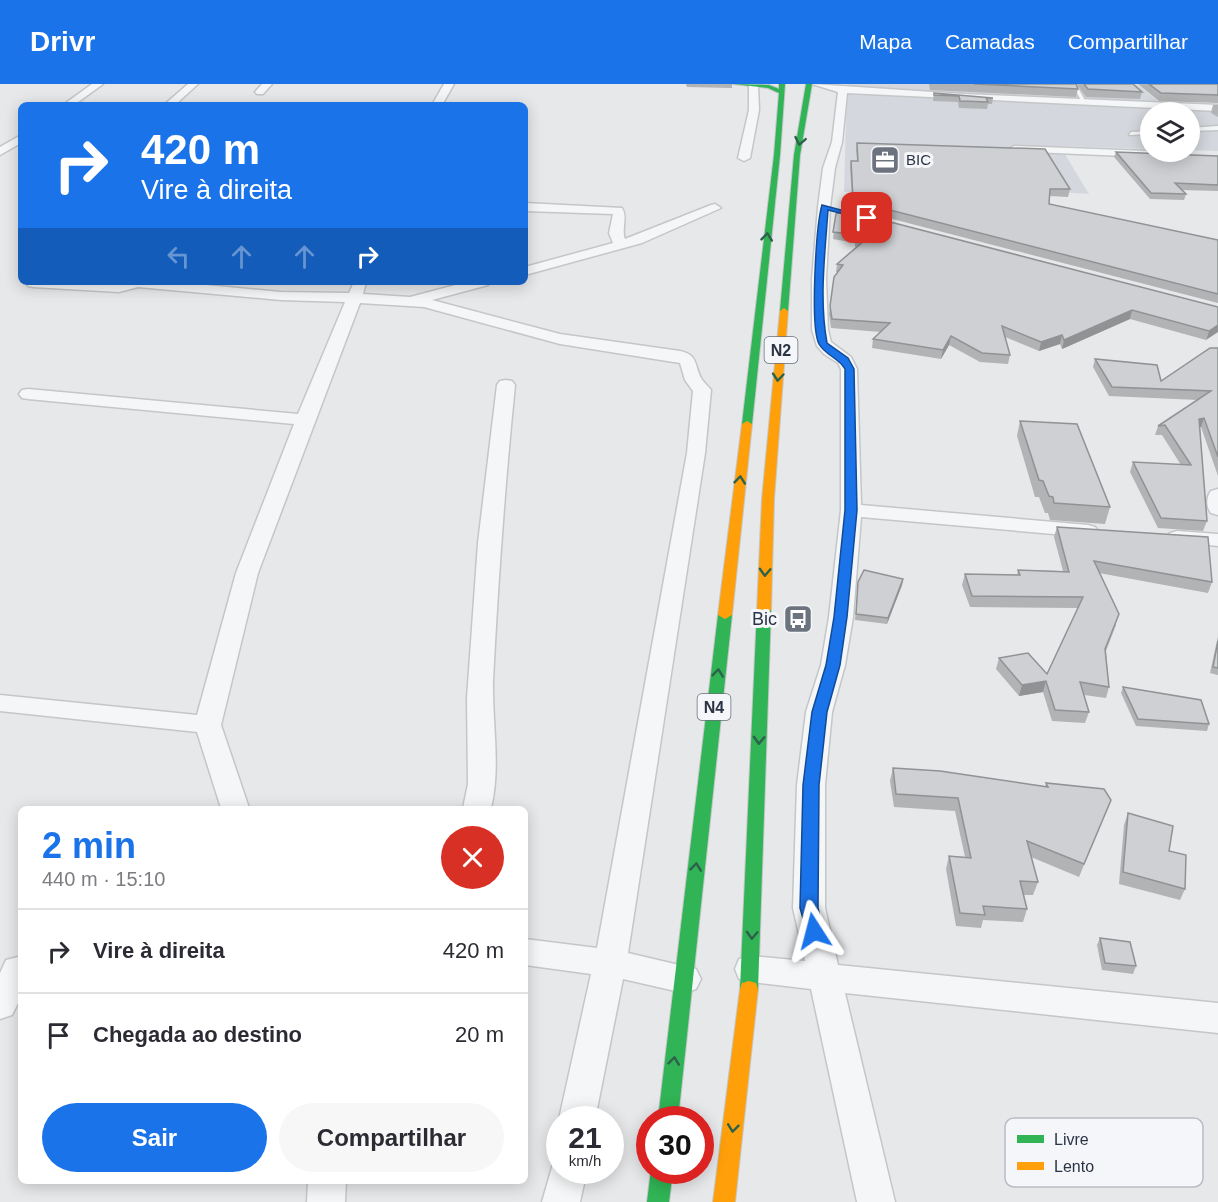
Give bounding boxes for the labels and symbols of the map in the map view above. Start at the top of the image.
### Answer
one-way arrow [794,136,807,146]
office icon: BIC [869,144,901,176]
place label: BIC [906,151,931,168]
pin [841,192,892,243]
one-way arrow [761,233,773,242]
road number: N2 [764,337,798,363]
one-way arrow [772,373,785,382]
one-way arrow [733,475,746,484]
one-way arrow [759,567,771,576]
bus stop icon: Bic [782,603,814,635]
place label: Bic [752,609,777,629]
one-way arrow [711,669,724,678]
road number: N4 [698,694,730,720]
one-way arrow [753,735,766,744]
one-way arrow [690,863,702,872]
position arrow [782,899,846,963]
one-way arrow [746,930,759,939]
one-way arrow [668,1056,680,1065]
speed limit sign: 30 [636,1106,714,1184]
legend [1005,1118,1203,1187]
one-way arrow [727,1124,740,1133]
text: Livre [1054,1131,1089,1148]
text: Lento [1054,1158,1094,1175]

